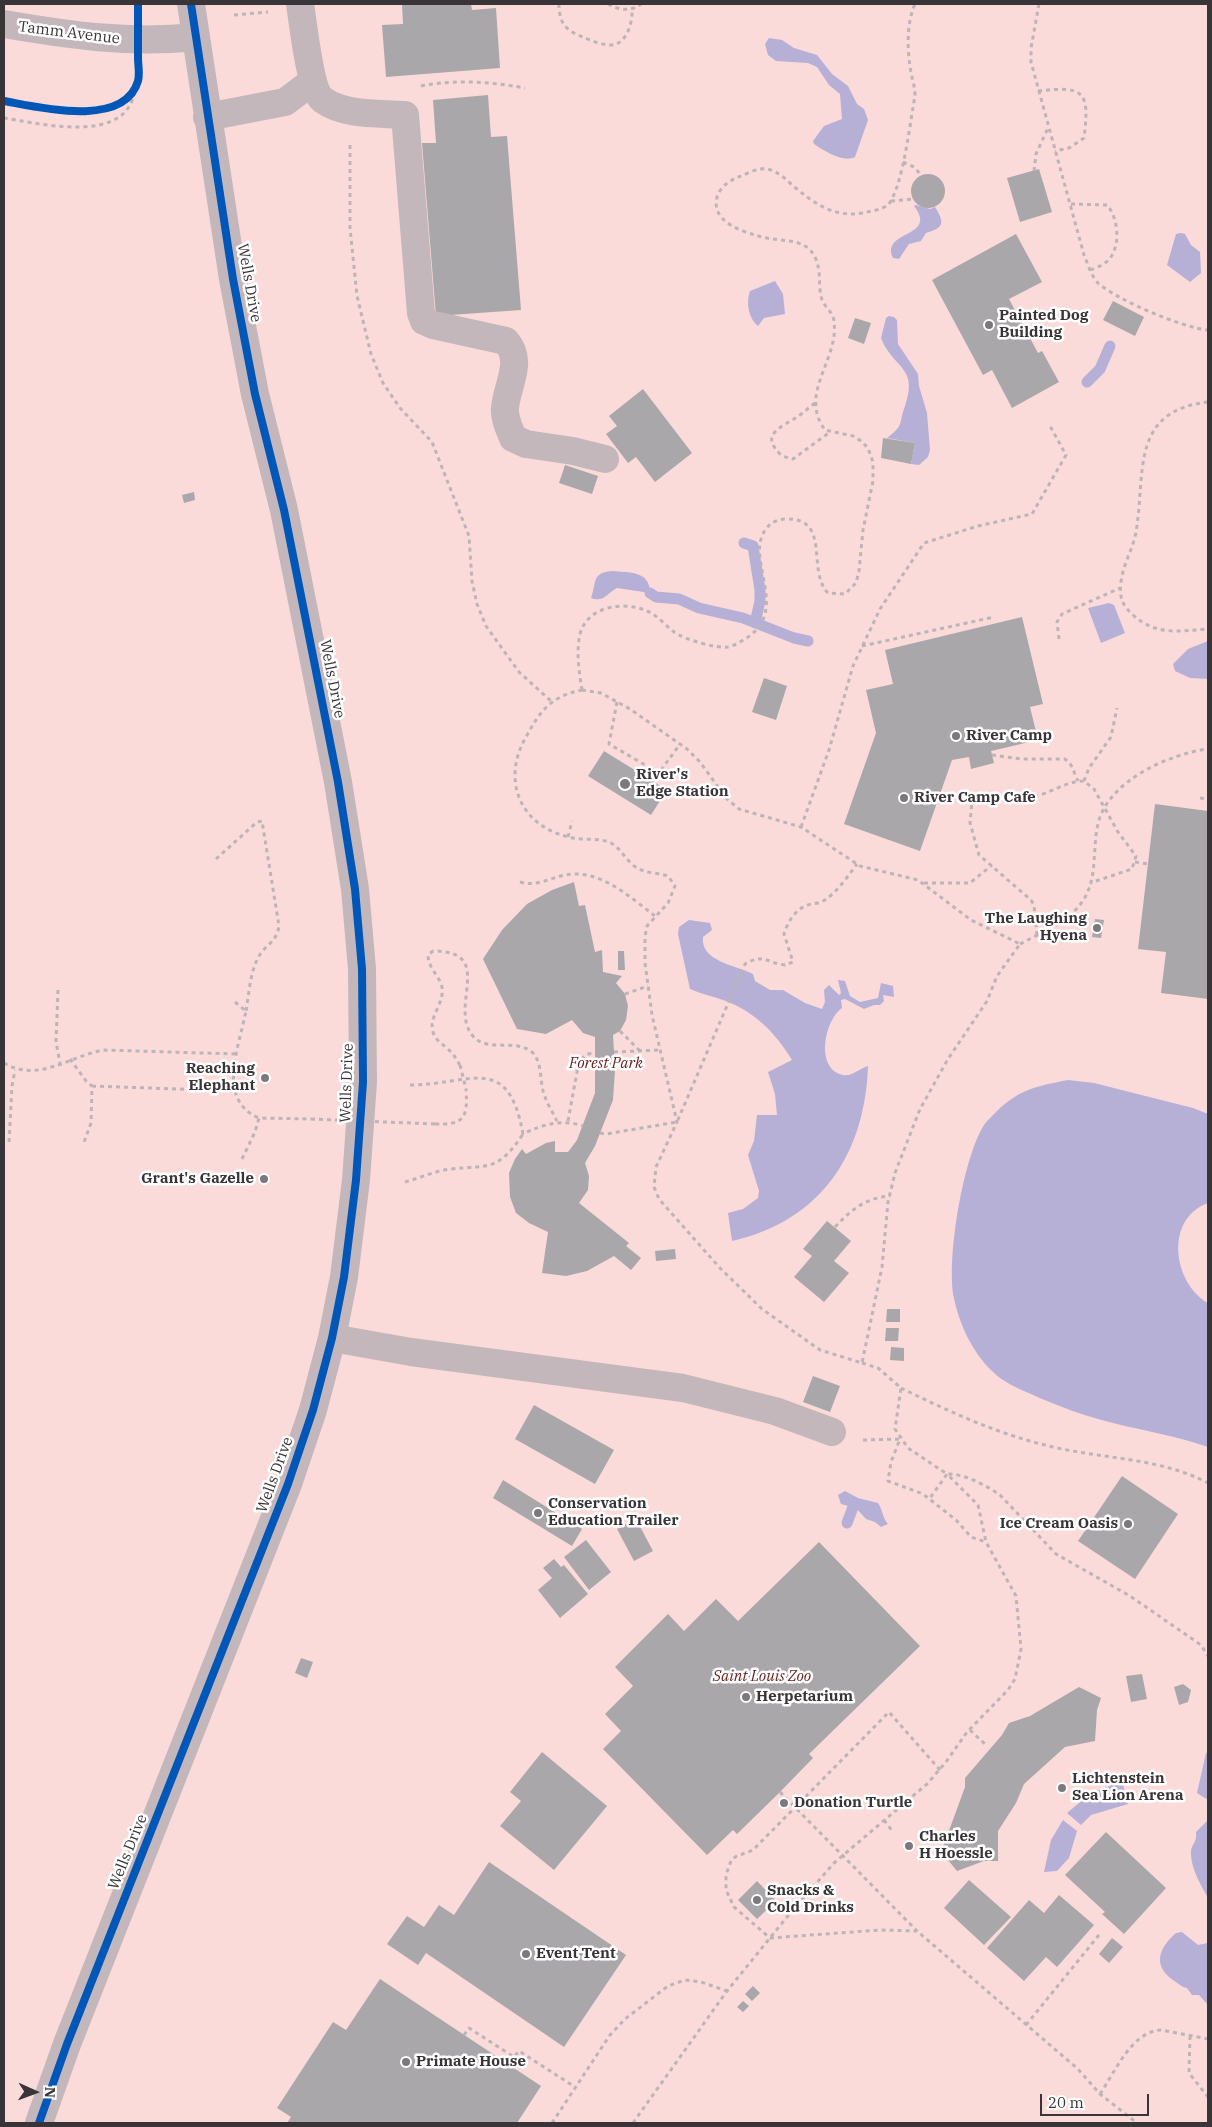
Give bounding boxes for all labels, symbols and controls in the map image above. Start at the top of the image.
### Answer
street label: Tamm Avenue [17,18,121,48]
street label: Wells Drive [233,242,265,324]
place label: Painted Dog Building [999,307,1088,342]
marker: Painted Dog Building [983,319,995,331]
street label: Wells Drive [316,638,348,720]
place label: River Camp [966,727,1052,745]
marker: River Camp [950,730,962,742]
place label: River's Edge Station [636,766,729,801]
marker: River's Edge Station [618,777,632,791]
place label: River Camp Cafe [914,789,1036,807]
marker: River Camp Cafe [898,792,910,804]
place label: The Laughing Hyena [985,910,1087,945]
marker: The Laughing Hyena [1091,922,1103,934]
street label: Wells Drive [337,1043,357,1123]
park label: Forest Park [569,1055,643,1073]
place label: Reaching Elephant [186,1060,255,1095]
marker: Reaching Elephant [259,1072,271,1084]
place label: Grant's Gazelle [141,1170,254,1188]
marker: Grant's Gazelle [258,1173,270,1185]
street label: Wells Drive [253,1435,297,1515]
place label: Conservation Education Trailer [548,1495,679,1530]
marker: Conservation Education Trailer [532,1507,544,1519]
place label: Ice Cream Oasis [1000,1515,1118,1533]
marker: Ice Cream Oasis [1122,1518,1134,1530]
park label: Saint Louis Zoo [713,1668,811,1686]
place label: Herpetarium [756,1688,853,1706]
marker: Herpetarium [740,1691,752,1703]
place label: Lichtenstein Sea Lion Arena [1072,1770,1183,1805]
marker: Lichtenstein Sea Lion Arena [1056,1782,1068,1794]
place label: Donation Turtle [794,1794,912,1812]
marker: Donation Turtle [778,1797,790,1809]
street label: Wells Drive [105,1812,151,1892]
place label: Charles H Hoessle [919,1828,993,1863]
marker: Charles H Hoessle [903,1840,915,1852]
place label: Snacks & Cold Drinks [767,1882,854,1917]
marker: Snacks & Cold Drinks [751,1894,763,1906]
place label: Event Tent [536,1945,616,1963]
marker: Event Tent [520,1948,532,1960]
place label: Primate House [416,2053,526,2071]
marker: Primate House [400,2056,412,2068]
north arrow [10,2067,60,2117]
scale bar [1042,2084,1151,2116]
text: N [41,2087,59,2098]
text: 20 m [1048,2093,1084,2112]

